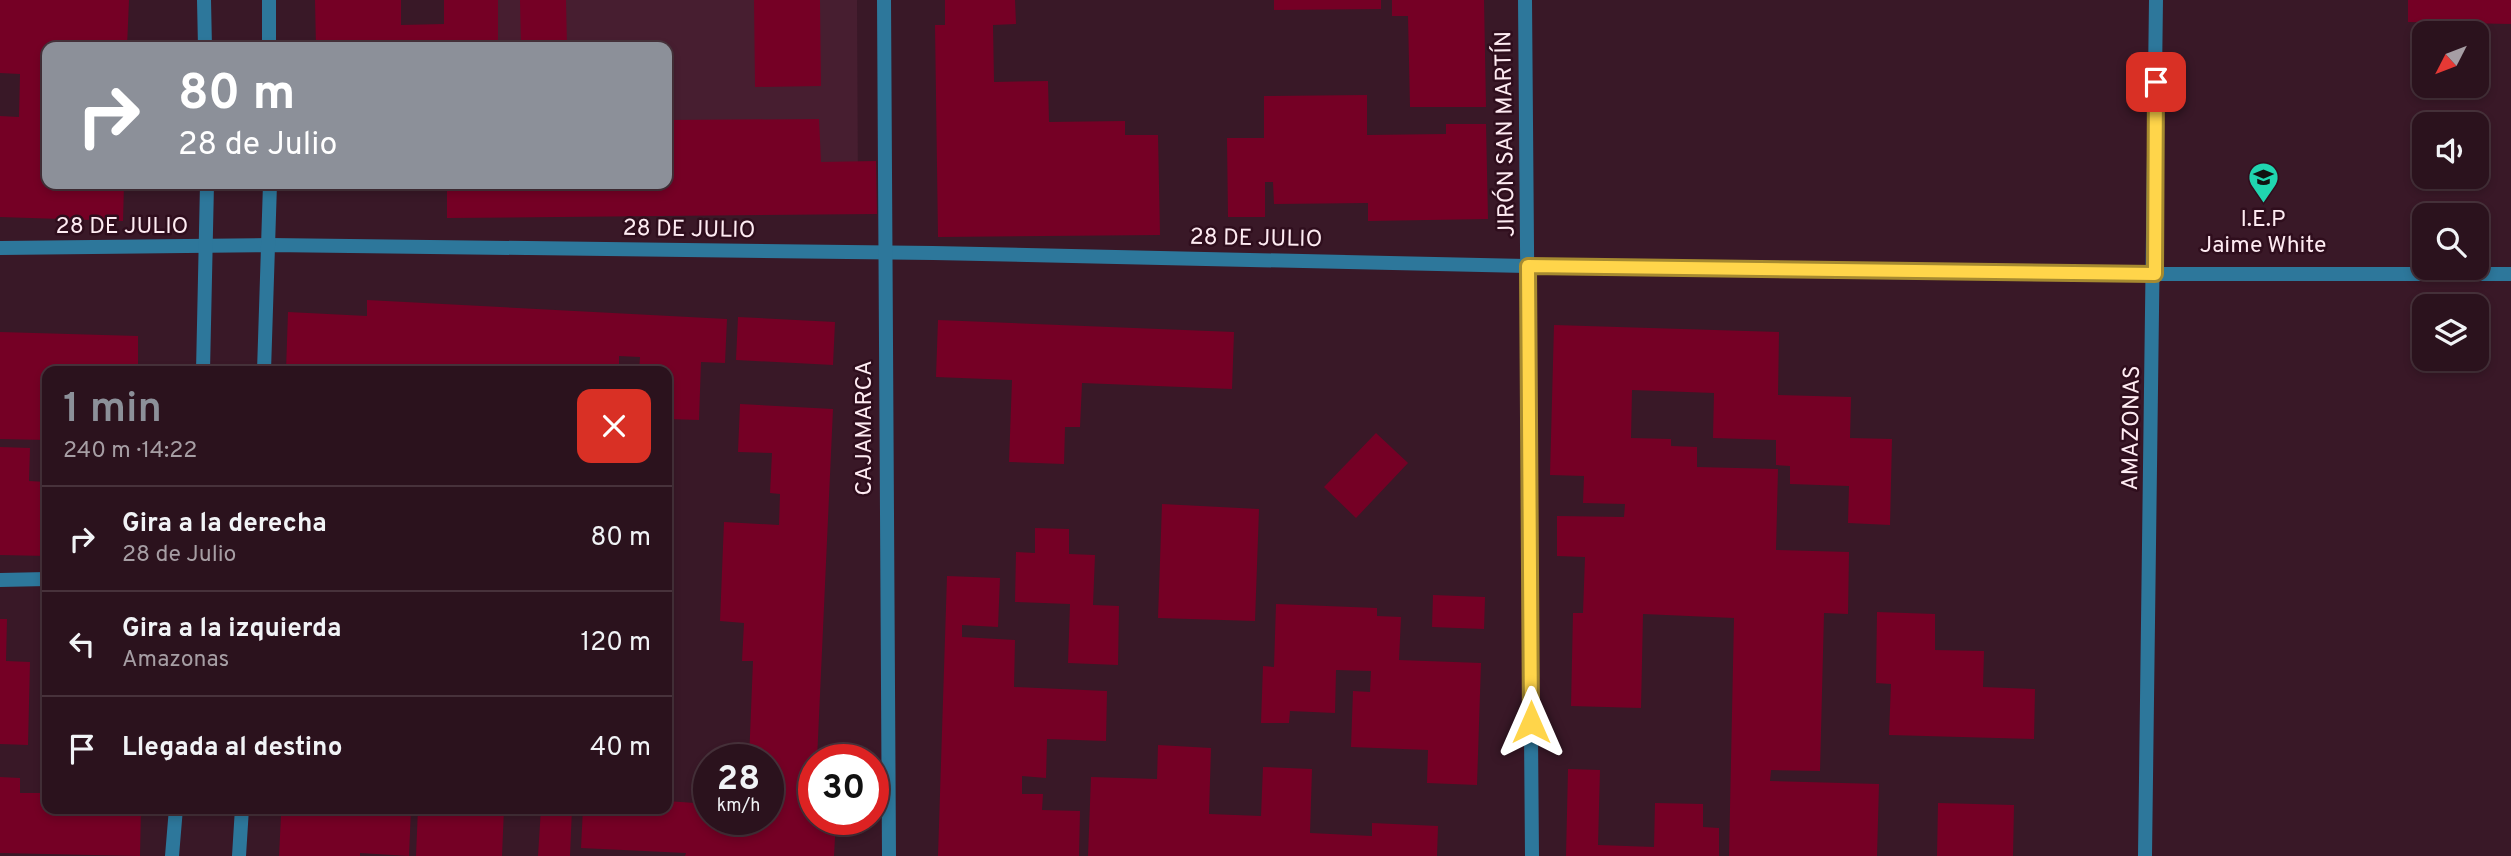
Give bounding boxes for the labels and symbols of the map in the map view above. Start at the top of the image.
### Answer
north arrow [2412,21,2488,98]
street label: JIRÓN SAN MARTÍN [1488,31,1523,237]
pin [2126,52,2186,112]
school or university icon: I.E.P Jaime White [2246,160,2280,204]
place label: I.E.P Jaime White [2200,206,2326,261]
street label: 28 DE JULIO [56,213,188,242]
street label: 28 DE JULIO [622,215,756,246]
street label: 28 DE JULIO [1189,224,1323,255]
street label: CAJAMARCA [851,360,880,496]
street label: AMAZONAS [2117,365,2148,491]
position arrow [1494,685,1568,759]
speed limit sign: 30 [798,744,889,835]

